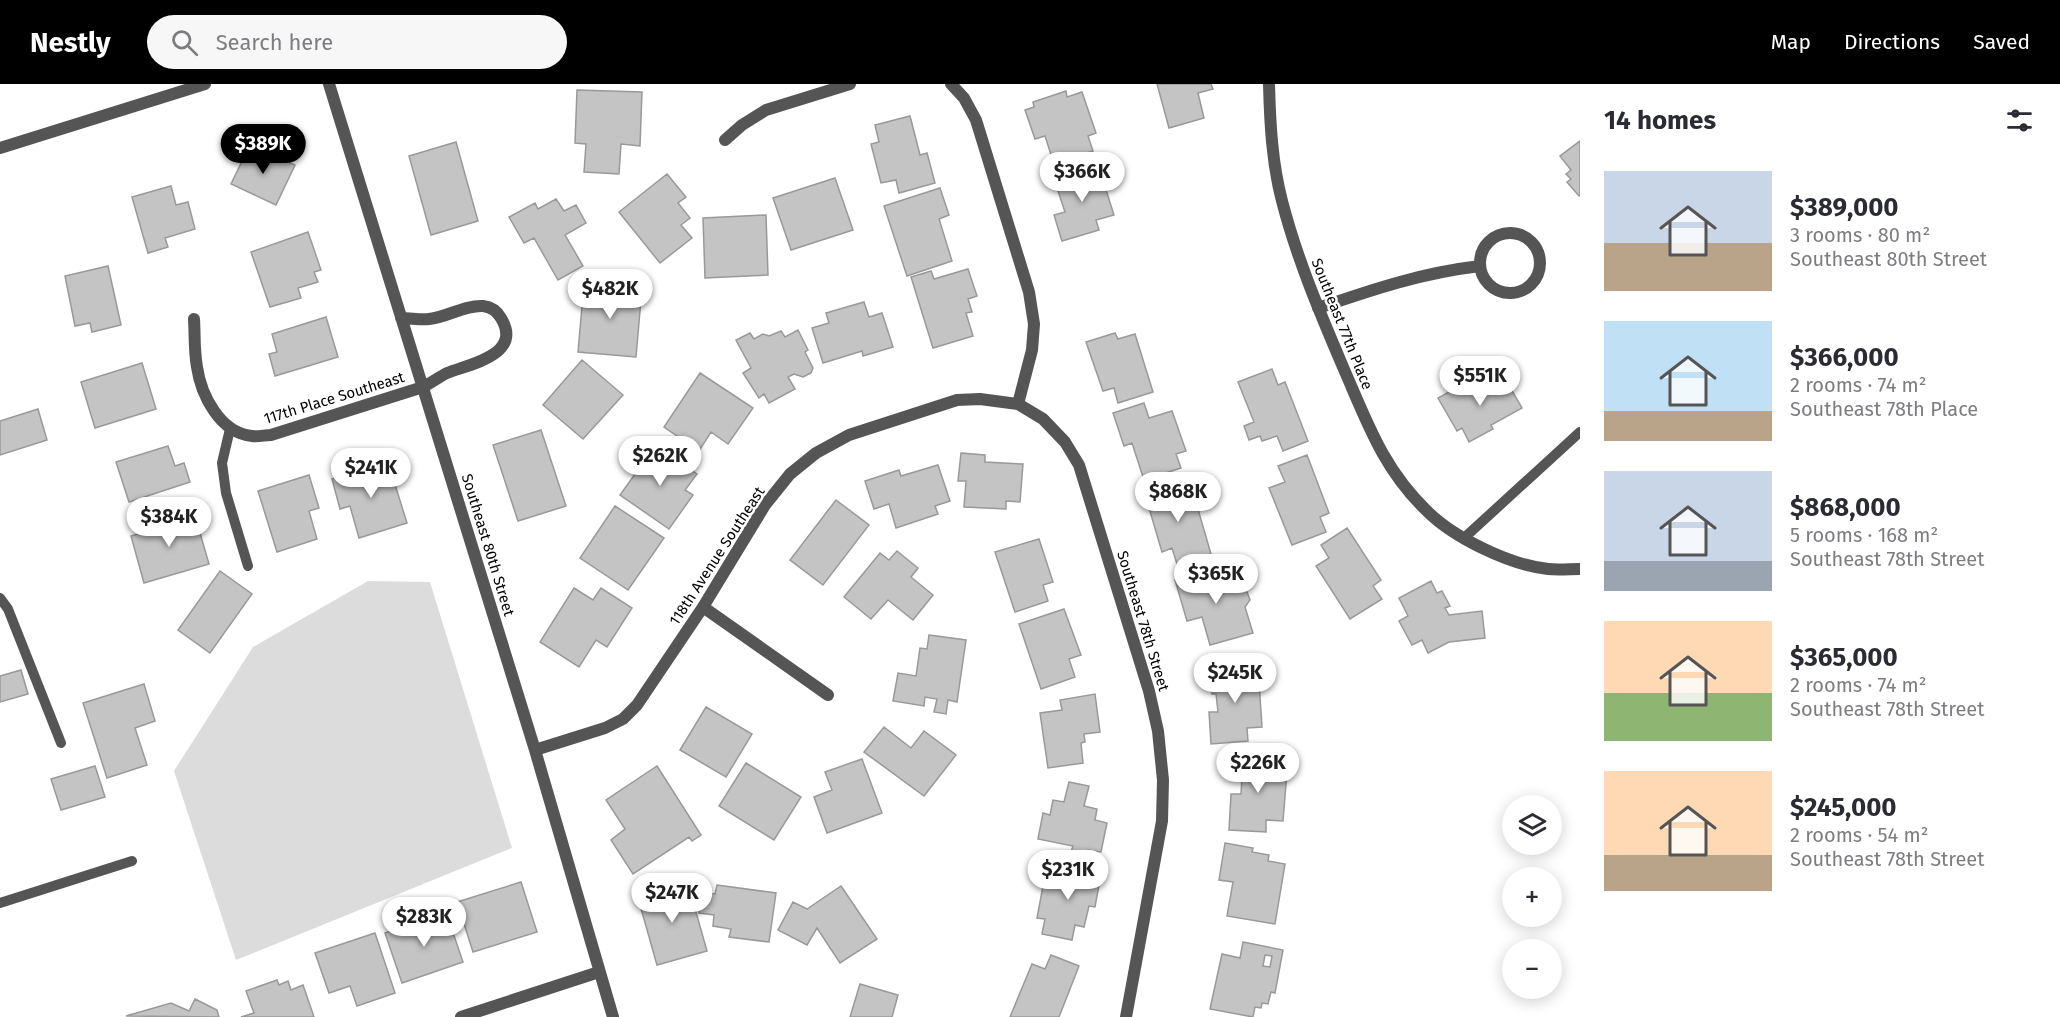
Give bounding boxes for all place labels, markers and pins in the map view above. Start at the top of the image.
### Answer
pin: $389K [221,124,305,175]
pin: $366K [1040,152,1124,203]
pin: $482K [568,269,652,320]
pin: $551K [1438,356,1522,407]
pin: $262K [618,436,702,487]
pin: $241K [329,448,413,499]
pin: $868K [1136,472,1220,523]
pin: $384K [127,497,211,548]
pin: $365K [1174,554,1258,605]
pin: $245K [1193,653,1277,704]
pin: $226K [1216,743,1300,794]
pin: $231K [1026,850,1110,901]
pin: $247K [630,873,714,924]
pin: $283K [382,897,466,948]

